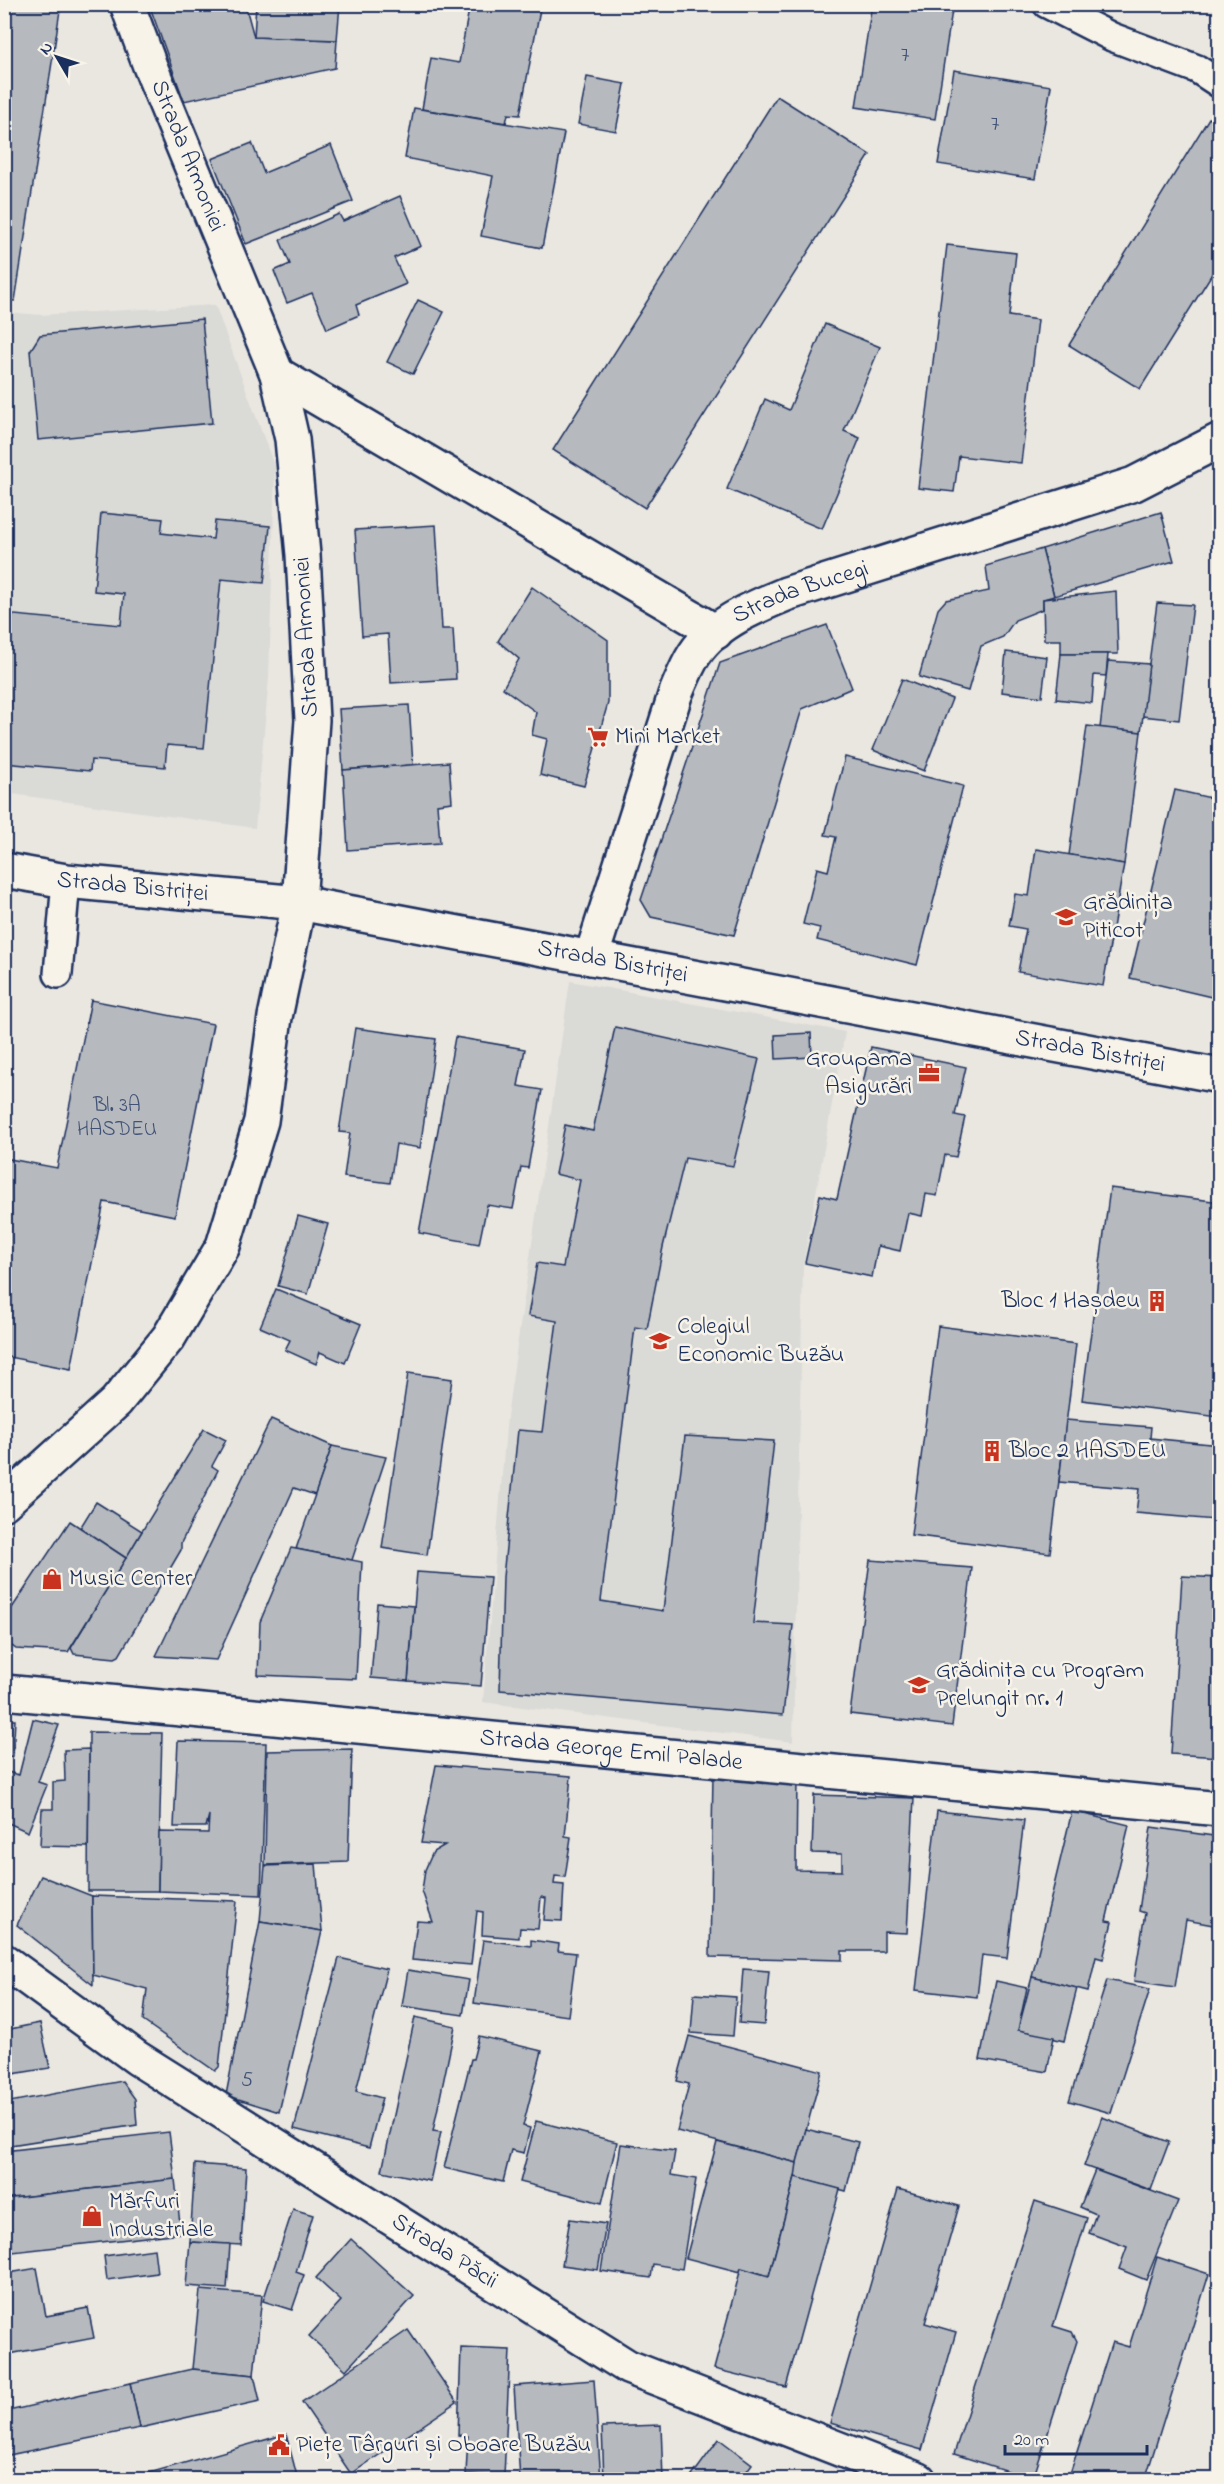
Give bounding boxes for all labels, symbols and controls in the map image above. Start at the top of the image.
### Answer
north arrow [27,27,87,87]
text: N [34,37,60,61]
house number: 7 [901,41,910,71]
street label: Strada Armoniei [141,75,233,237]
house number: 7 [991,110,1000,140]
street label: Strada Bucegi [726,551,873,633]
street label: Strada Armoniei [285,556,329,718]
place label: Mini Market [615,720,720,755]
supermarket icon: Mini Market [586,725,610,749]
street label: Strada Bistriței [54,862,210,912]
place label: Grădinița Piticot [1083,886,1173,949]
school or university icon: Grădinița Piticot [1054,905,1078,929]
street label: Strada Bistriței [535,931,690,993]
street label: Strada Bistriței [1012,1020,1168,1083]
place label: Groupama Asigurări [806,1042,912,1105]
office icon: Groupama Asigurări [917,1061,941,1085]
house number: Bl. 3A HASDEU [77,1091,157,1145]
place label: Bloc 1 Hașdeu [1000,1284,1140,1319]
building icon: Bloc 1 Hașdeu [1145,1289,1169,1313]
place label: Colegiul Economic Buzău [677,1310,844,1373]
school or university icon: Colegiul Economic Buzău [648,1329,672,1353]
place label: Bloc 2 HASDEU [1008,1434,1166,1469]
building icon: Bloc 2 HASDEU [980,1439,1004,1463]
place label: Music Center [69,1562,193,1597]
shop icon: Music Center [40,1567,64,1591]
place label: Grădinița cu Program Prelungit nr. 1 [936,1654,1144,1717]
school or university icon: Grădinița cu Program Prelungit nr. 1 [907,1673,931,1697]
street label: Strada George Emil Palade [478,1720,744,1781]
house number: 5 [241,2066,253,2096]
place label: Mărfuri Industriale [109,2185,214,2248]
shop icon: Mărfuri Industriale [80,2204,104,2228]
street label: Strada Păcii [384,2205,505,2298]
scale bar [1005,2418,1148,2456]
place label: Piețe Târguri și Oboare Buzău [296,2428,591,2463]
text: 20 m [1014,2428,1049,2454]
public building icon: Piețe Târguri și Oboare Buzău [267,2433,291,2457]

